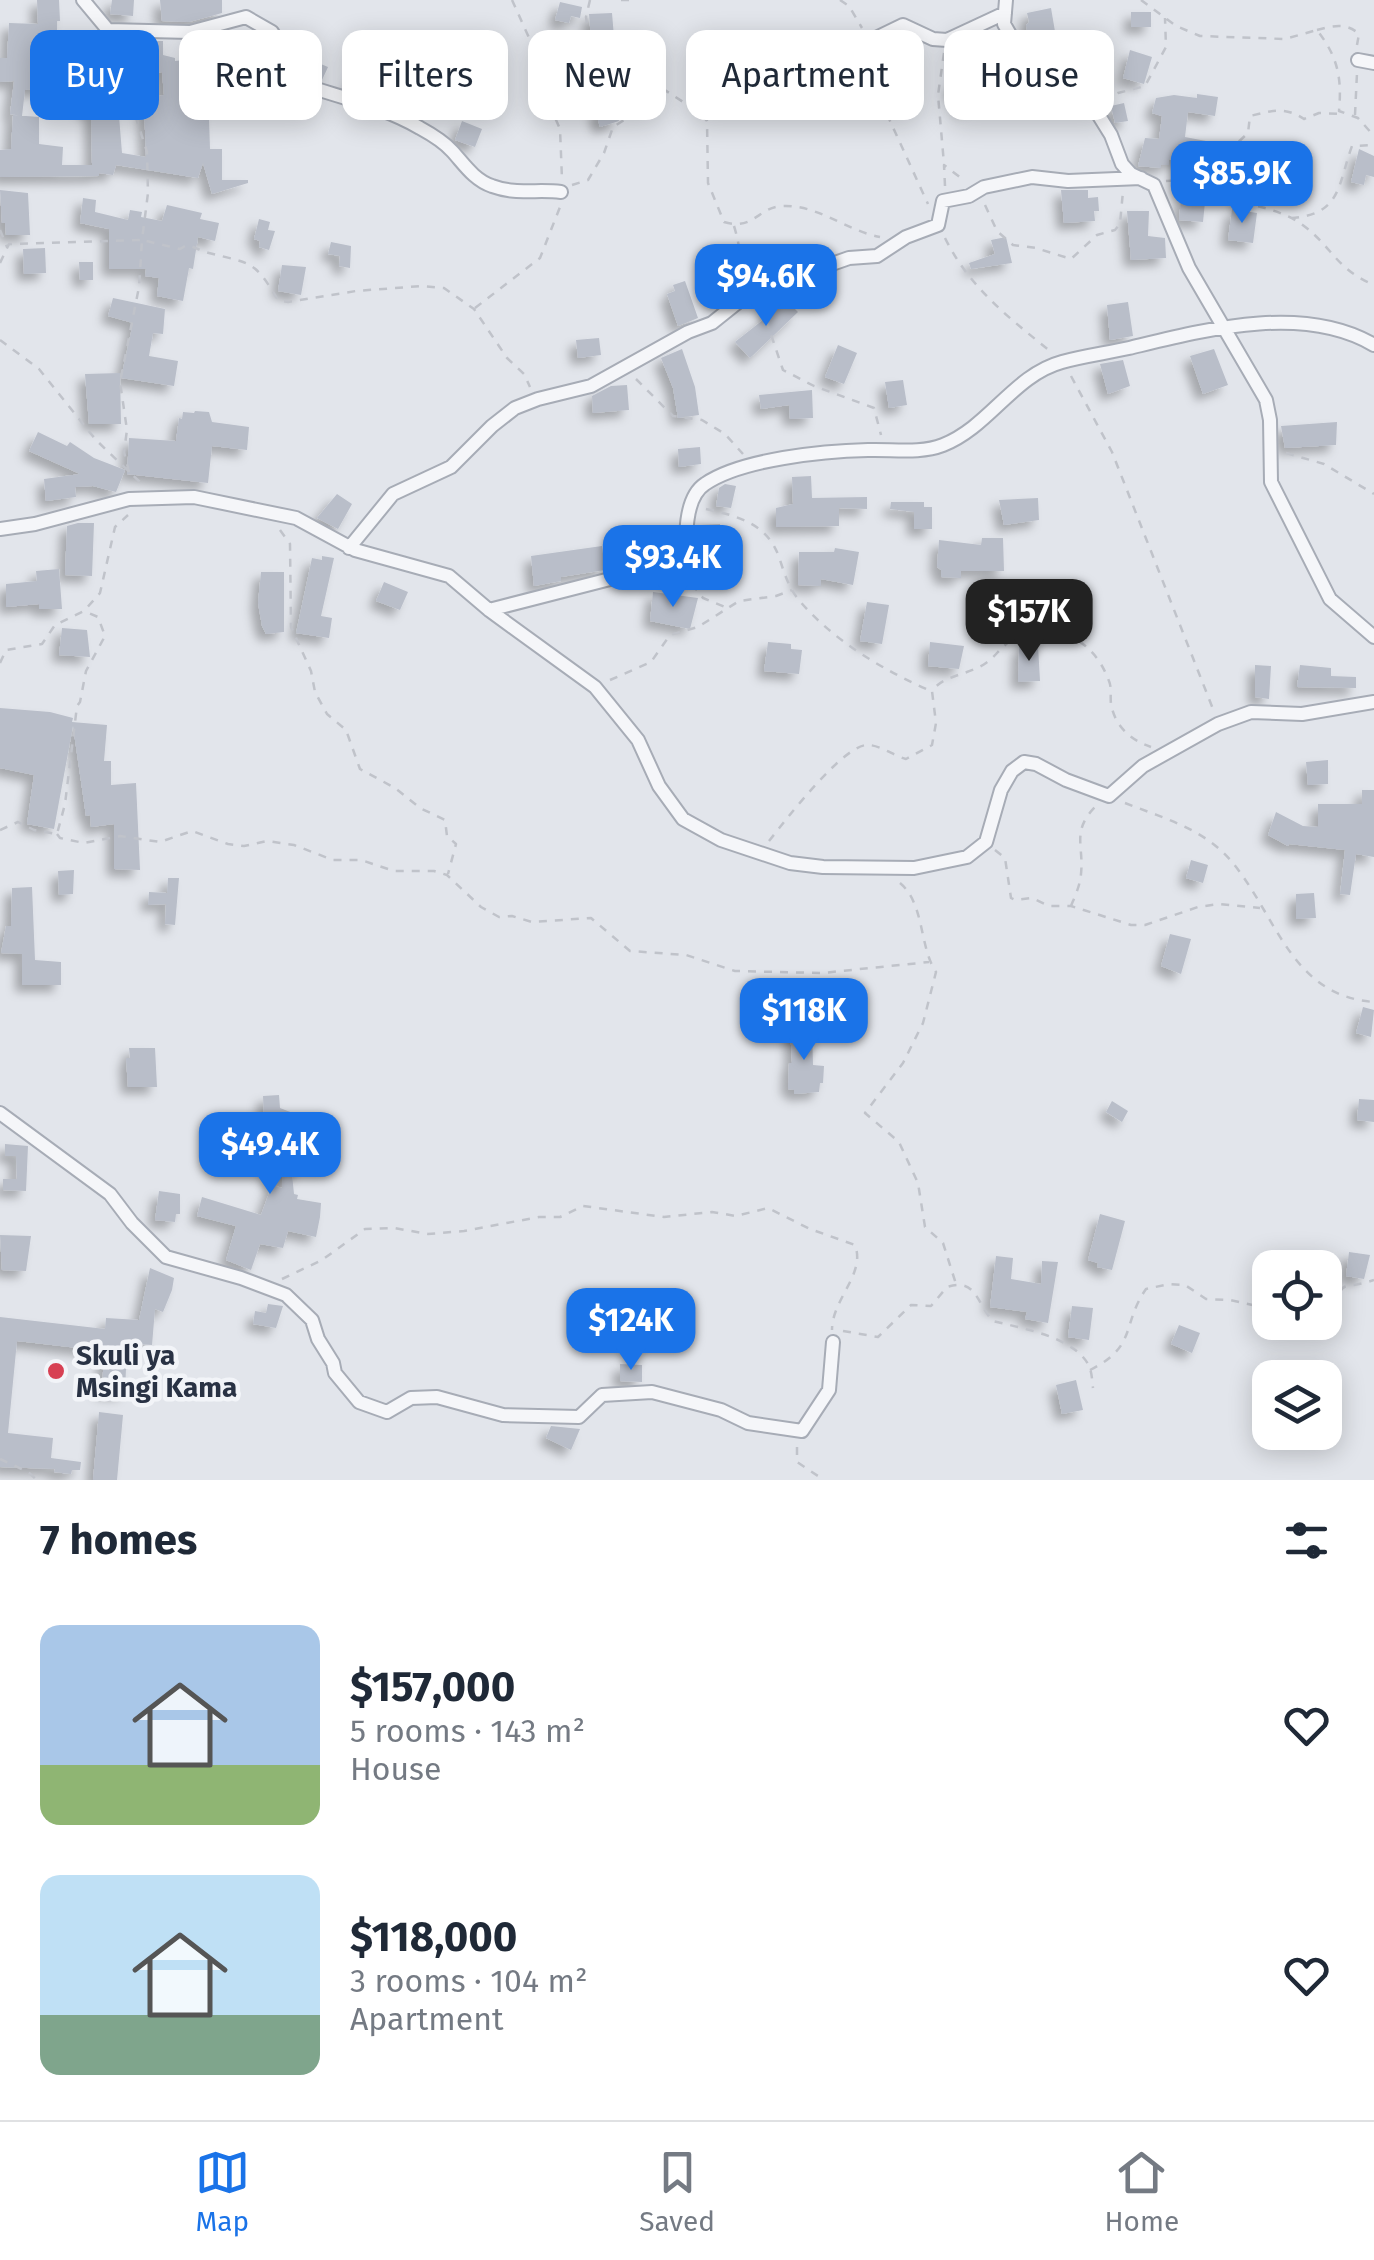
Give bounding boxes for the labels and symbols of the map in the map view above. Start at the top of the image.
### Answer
pin: $85.9K [1161,141,1323,226]
pin: $94.6K [685,244,847,329]
pin: $93.4K [592,525,754,610]
pin: $157K [959,579,1099,664]
pin: $118K [734,978,874,1063]
pin: $49.4K [189,1112,351,1197]
pin: $124K [561,1288,701,1373]
place label: Skuli ya Msingi Kama [76,1339,237,1404]
marker: Skuli ya Msingi Kama [45,1360,67,1382]

